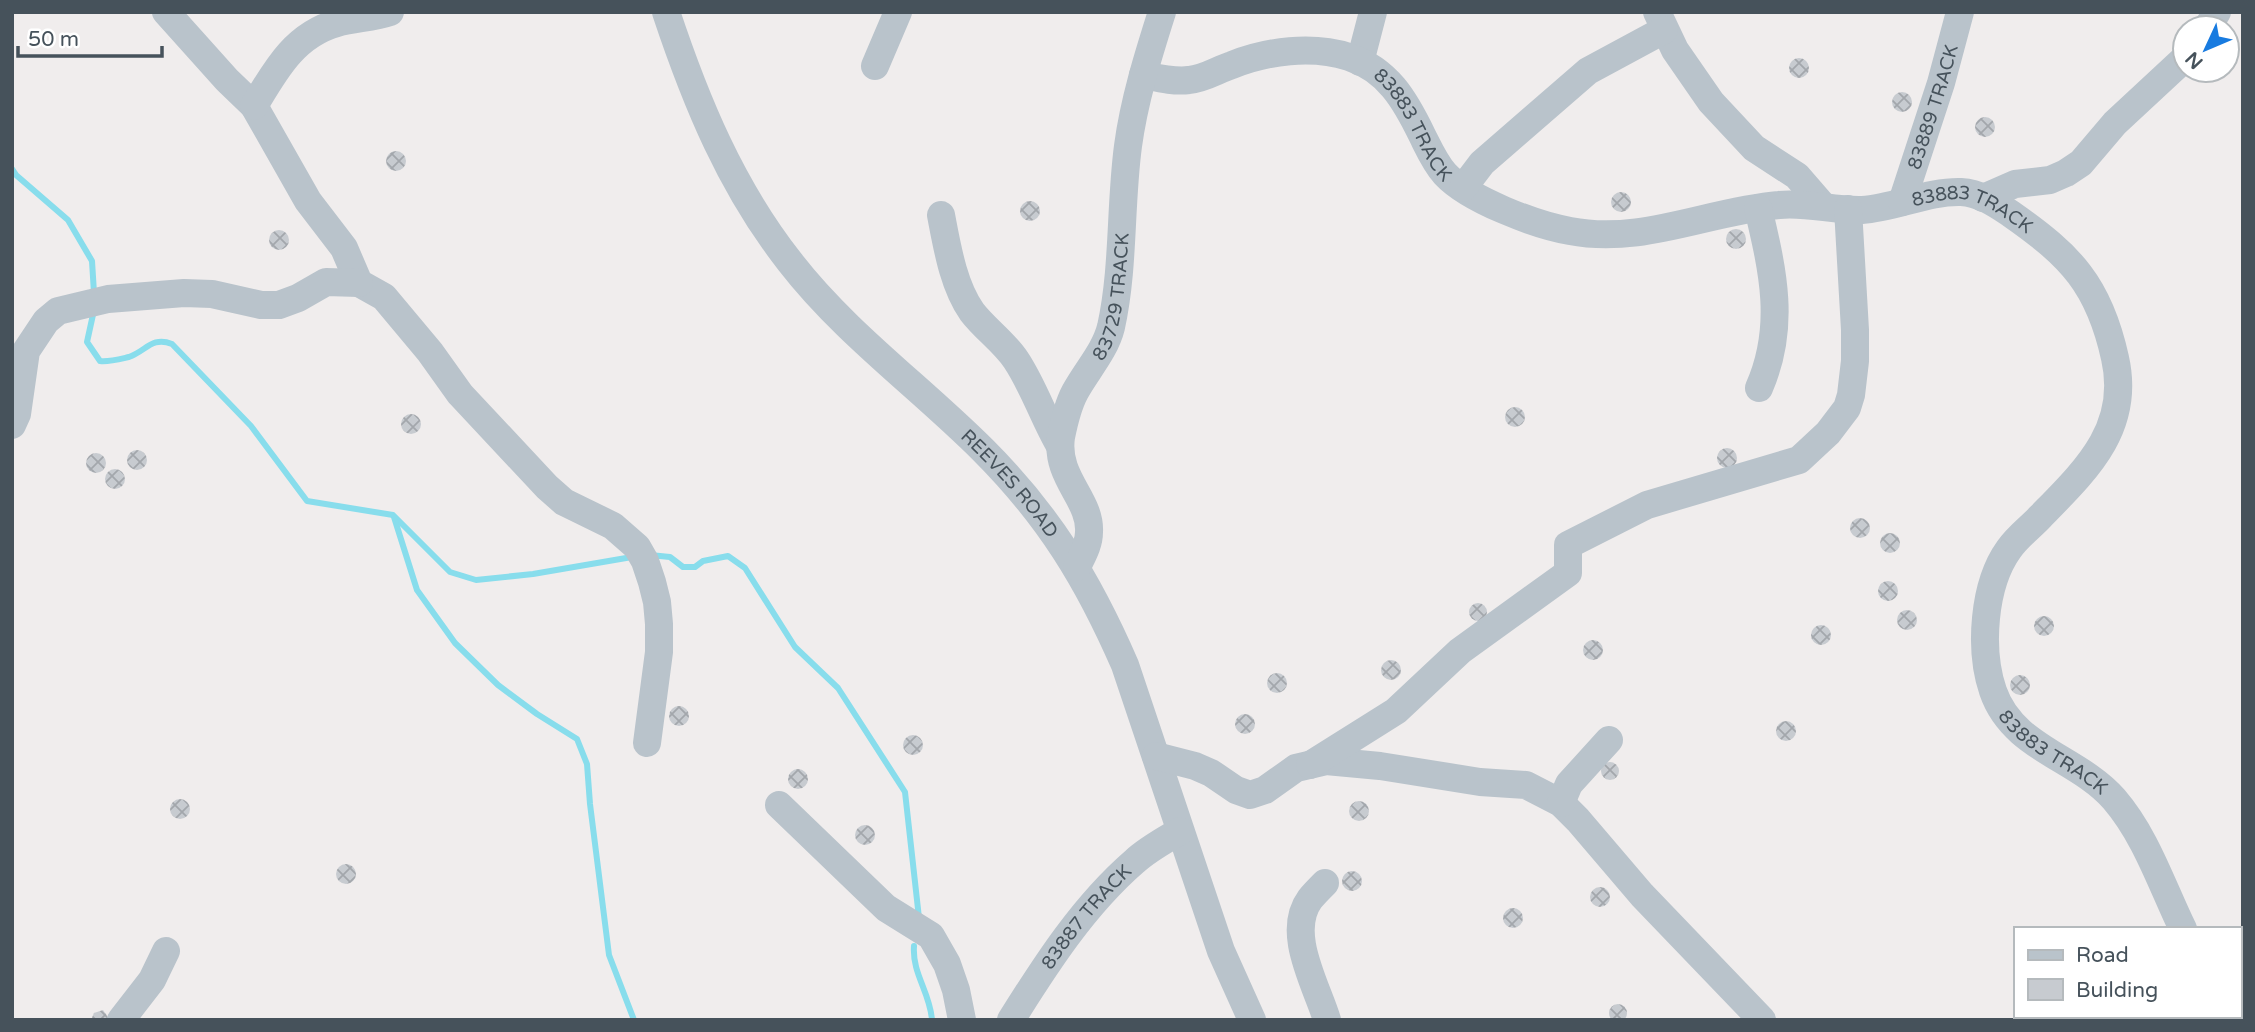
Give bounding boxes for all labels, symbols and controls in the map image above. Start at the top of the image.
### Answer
scale bar [18,14,161,58]
north arrow [2171,14,2241,84]
text: 50 m [28,27,79,52]
street label: 83889 TRACK [1903,42,1963,172]
text: N [2181,47,2208,73]
street label: 83883 TRACK [1369,64,1456,186]
street label: 83883 TRACK [1909,182,2037,238]
street label: 83729 TRACK [1088,232,1134,365]
street label: REEVES ROAD [956,425,1063,542]
street label: 83883 TRACK [1993,706,2112,799]
street label: 83887 TRACK [1037,860,1136,974]
legend [2014,927,2241,1018]
text: Road [2076,943,2129,968]
text: Building [2076,978,2158,1003]

